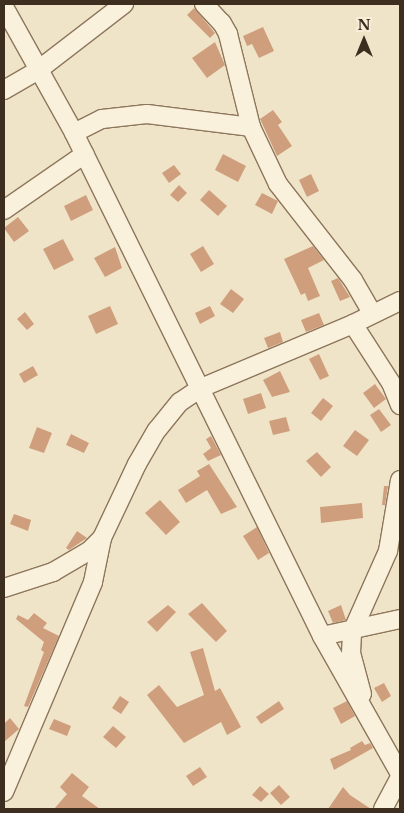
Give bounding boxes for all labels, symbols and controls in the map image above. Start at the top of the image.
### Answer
north arrow [339,15,389,65]
text: N [357,16,371,34]

